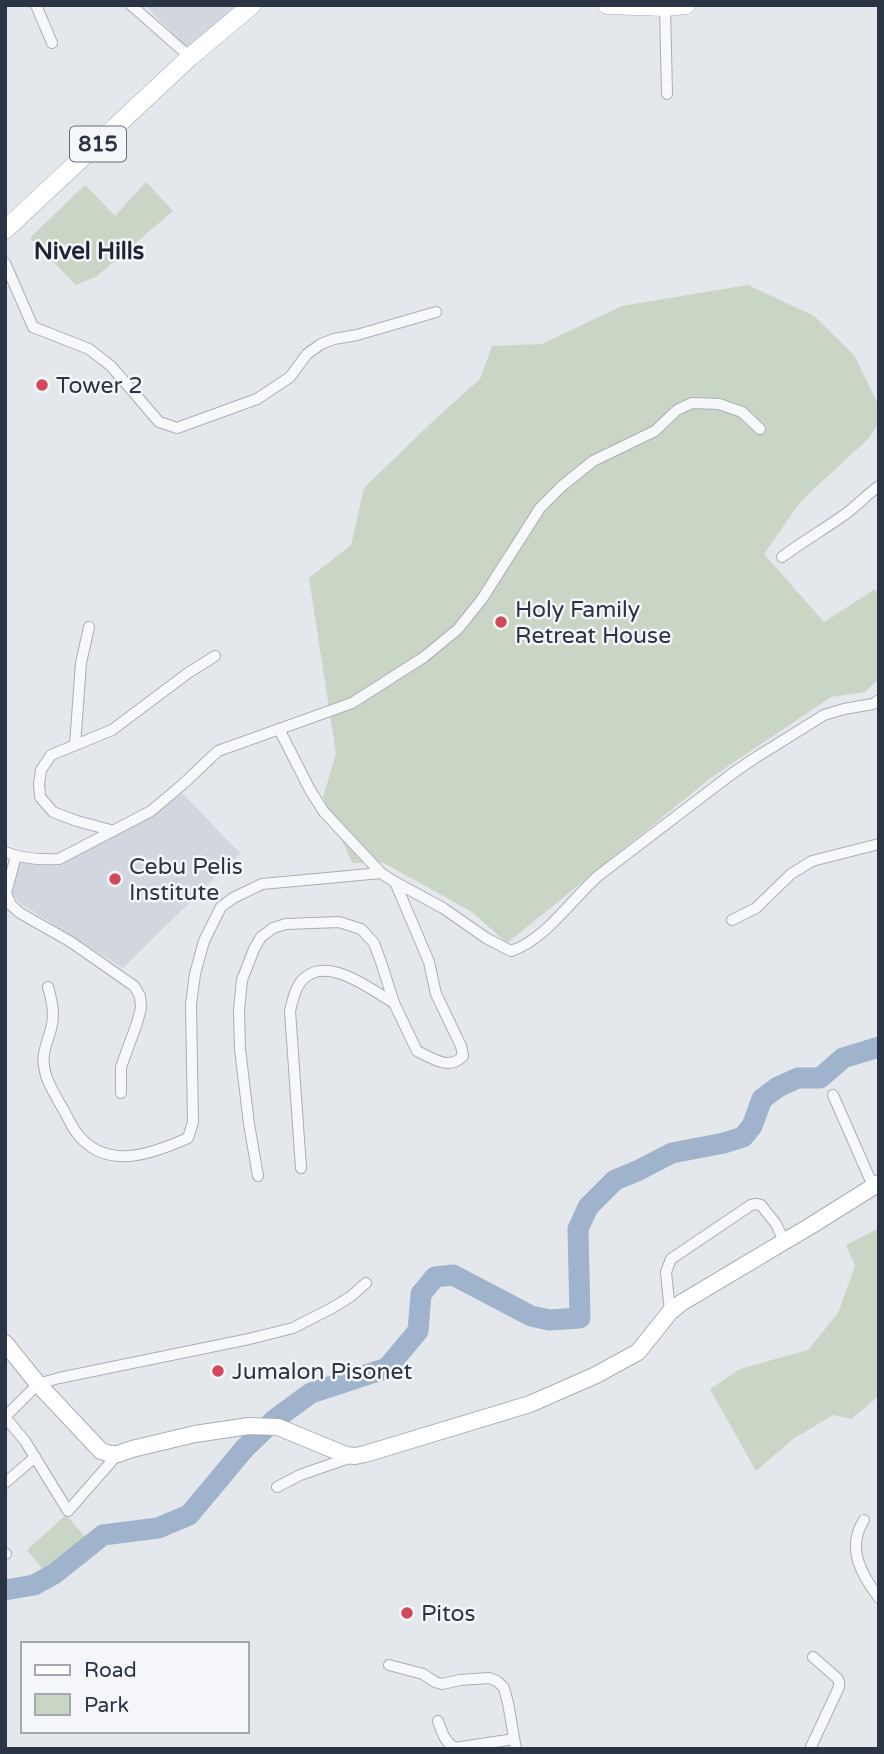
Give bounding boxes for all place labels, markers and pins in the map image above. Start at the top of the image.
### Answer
place label: Tower 2 [56,372,143,400]
marker: Tower 2 [34,377,50,393]
place label: Holy Family Retreat House [515,596,671,650]
marker: Holy Family Retreat House [493,614,509,630]
place label: Cebu Pelis Institute [129,853,243,907]
marker: Cebu Pelis Institute [107,871,123,887]
place label: Jumalon Pisonet [232,1358,413,1386]
marker: Jumalon Pisonet [210,1363,226,1379]
place label: Pitos [421,1600,476,1628]
marker: Pitos [399,1605,415,1621]

